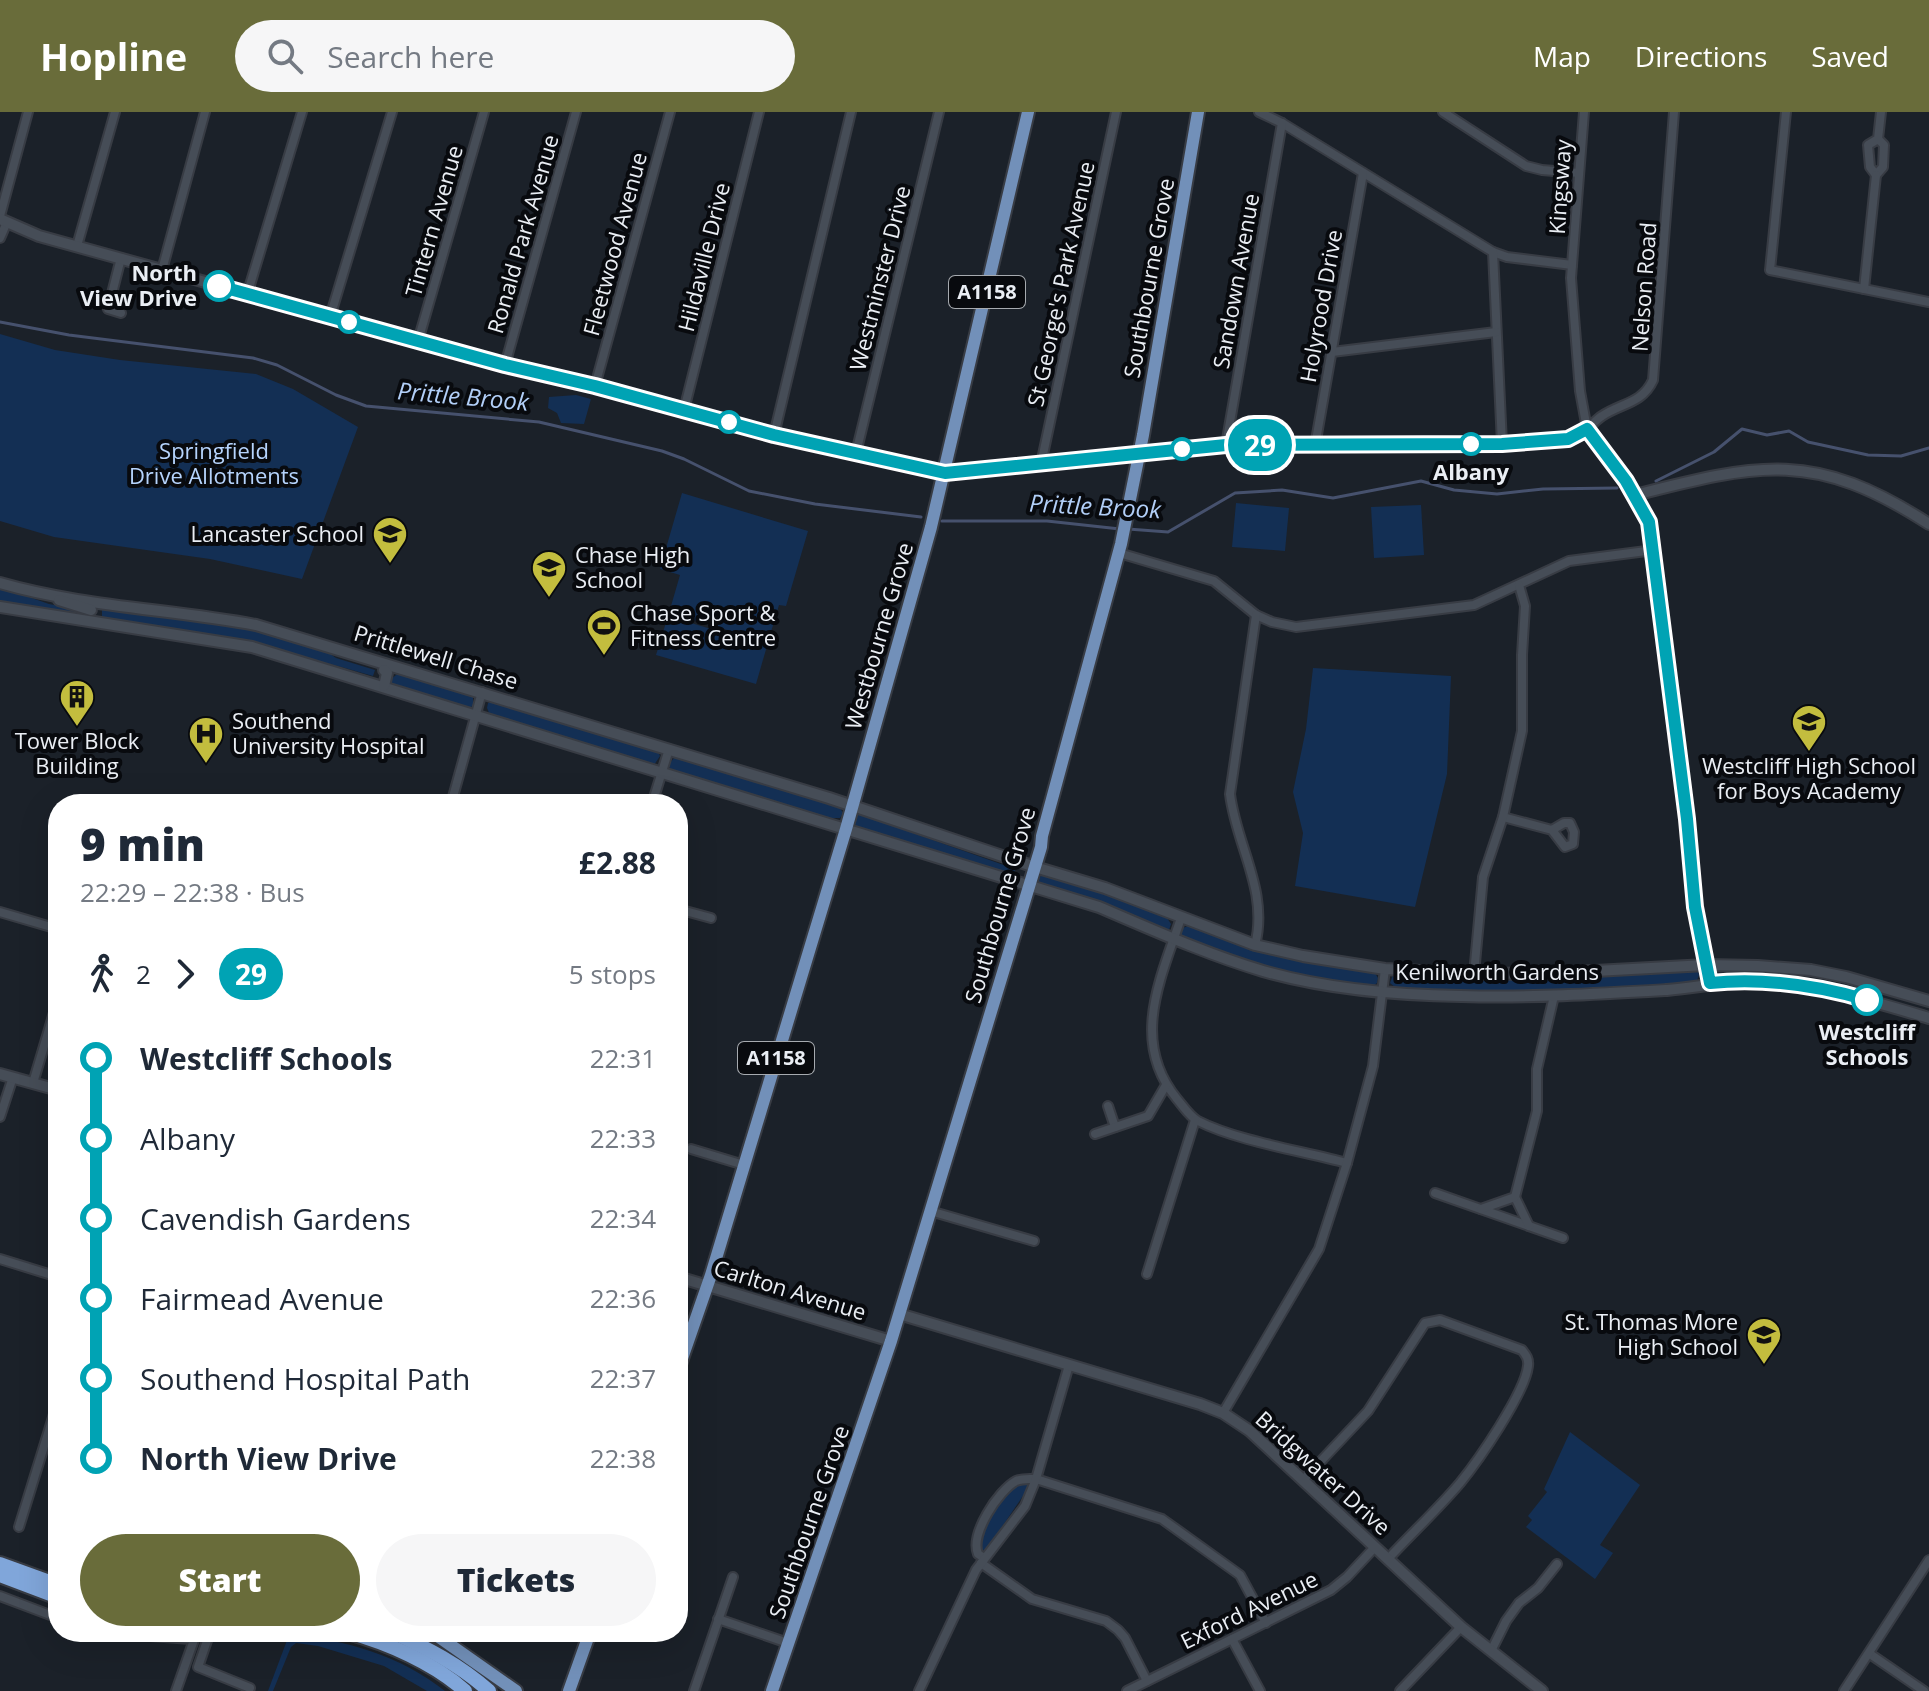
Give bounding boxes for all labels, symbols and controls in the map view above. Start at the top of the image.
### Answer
search box [235,20,795,92]
text: Hopline [40,30,187,82]
icon: search [263,34,307,78]
text: Search here [327,36,494,77]
text: Map [1533,37,1591,75]
text: Directions [1635,37,1767,75]
text: Saved [1811,37,1889,75]
street label: Ronald Park Avenue [479,131,565,337]
street label: Kingsway [1541,137,1577,235]
street label: Tintern Avenue [397,142,469,300]
street label: Fleetwood Avenue [575,149,653,339]
street label: St George's Park Avenue [1019,158,1101,409]
street label: Southbourne Grove [1116,176,1180,380]
street label: Hildaville Drive [670,179,736,334]
street label: Westminster Drive [842,182,917,373]
street label: Sandown Avenue [1205,191,1265,371]
street label: Nelson Road [1624,221,1662,353]
street label: Holyrood Drive [1292,227,1348,385]
place label: North View Drive [80,257,197,312]
marker: North View Drive [204,271,234,301]
road number: A1158 [949,276,1025,308]
unlabelled marker [338,311,360,333]
water label: Prittle Brook [396,373,531,418]
unlabelled marker [718,411,740,433]
line badge: 29 [1224,419,1296,471]
text: 29 [1244,426,1276,464]
marker: Albany [1460,433,1482,455]
park label: Springfield Drive Allotments [129,435,299,490]
unlabelled marker [1171,438,1193,460]
place label: Albany [1433,456,1510,486]
water label: Prittle Brook [1028,486,1163,525]
school or university icon: Lancaster School [371,515,409,565]
place label: Lancaster School [191,518,364,548]
place label: Chase High School [575,539,690,594]
street label: Westbourne Grove [837,539,919,733]
school or university icon: Chase High School [530,549,568,599]
place label: Chase Sport & Fitness Centre [630,597,776,652]
sports icon: Chase Sport & Fitness Centre [585,607,623,657]
street label: Prittlewell Chase [351,617,522,695]
building icon: Tower Block Building [58,678,96,728]
school or university icon: Westcliff High School for Boys Academy [1790,703,1828,753]
place label: Southend University Hospital [232,705,425,760]
hospital icon: Southend University Hospital [187,715,225,765]
place label: Tower Block Building [15,725,140,780]
place label: Westcliff High School for Boys Academy [1702,750,1916,805]
street label: Southbourne Grove [957,803,1041,1006]
text: 9 min [80,814,205,874]
text: £2.88 [579,842,656,883]
text: 22:29 – 22:38 · Bus [80,874,305,910]
icon: walk [80,952,124,996]
icon: forward [163,952,207,996]
text: 29 [235,955,267,993]
text: 2 [136,956,151,992]
text: 5 stops [569,956,656,992]
street label: Kenilworth Gardens [1395,956,1599,986]
marker: Westcliff Schools [1852,985,1882,1015]
place label: Westcliff Schools [1819,1016,1917,1071]
text: Westcliff Schools [140,1038,392,1079]
text: 22:31 [590,1040,656,1076]
road number: A1158 [738,1042,814,1074]
text: Albany [140,1118,235,1159]
text: 22:33 [590,1120,656,1156]
text: Cavendish Gardens [140,1198,411,1239]
text: 22:34 [590,1200,656,1236]
street label: Carlton Avenue [711,1252,870,1326]
text: Fairmead Avenue [140,1278,384,1319]
text: 22:36 [590,1280,656,1316]
place label: St. Thomas More High School [1565,1306,1738,1361]
school or university icon: St. Thomas More High School [1745,1316,1783,1366]
text: Southend Hospital Path [140,1358,470,1399]
text: 22:37 [590,1360,656,1396]
street label: Bridgwater Drive [1250,1404,1398,1541]
street label: Southbourne Grove [761,1421,855,1622]
text: North View Drive [140,1438,397,1479]
text: 22:38 [590,1440,656,1476]
button: Start [80,1534,360,1626]
button: Tickets [376,1534,656,1626]
street label: Exford Avenue [1175,1563,1322,1655]

